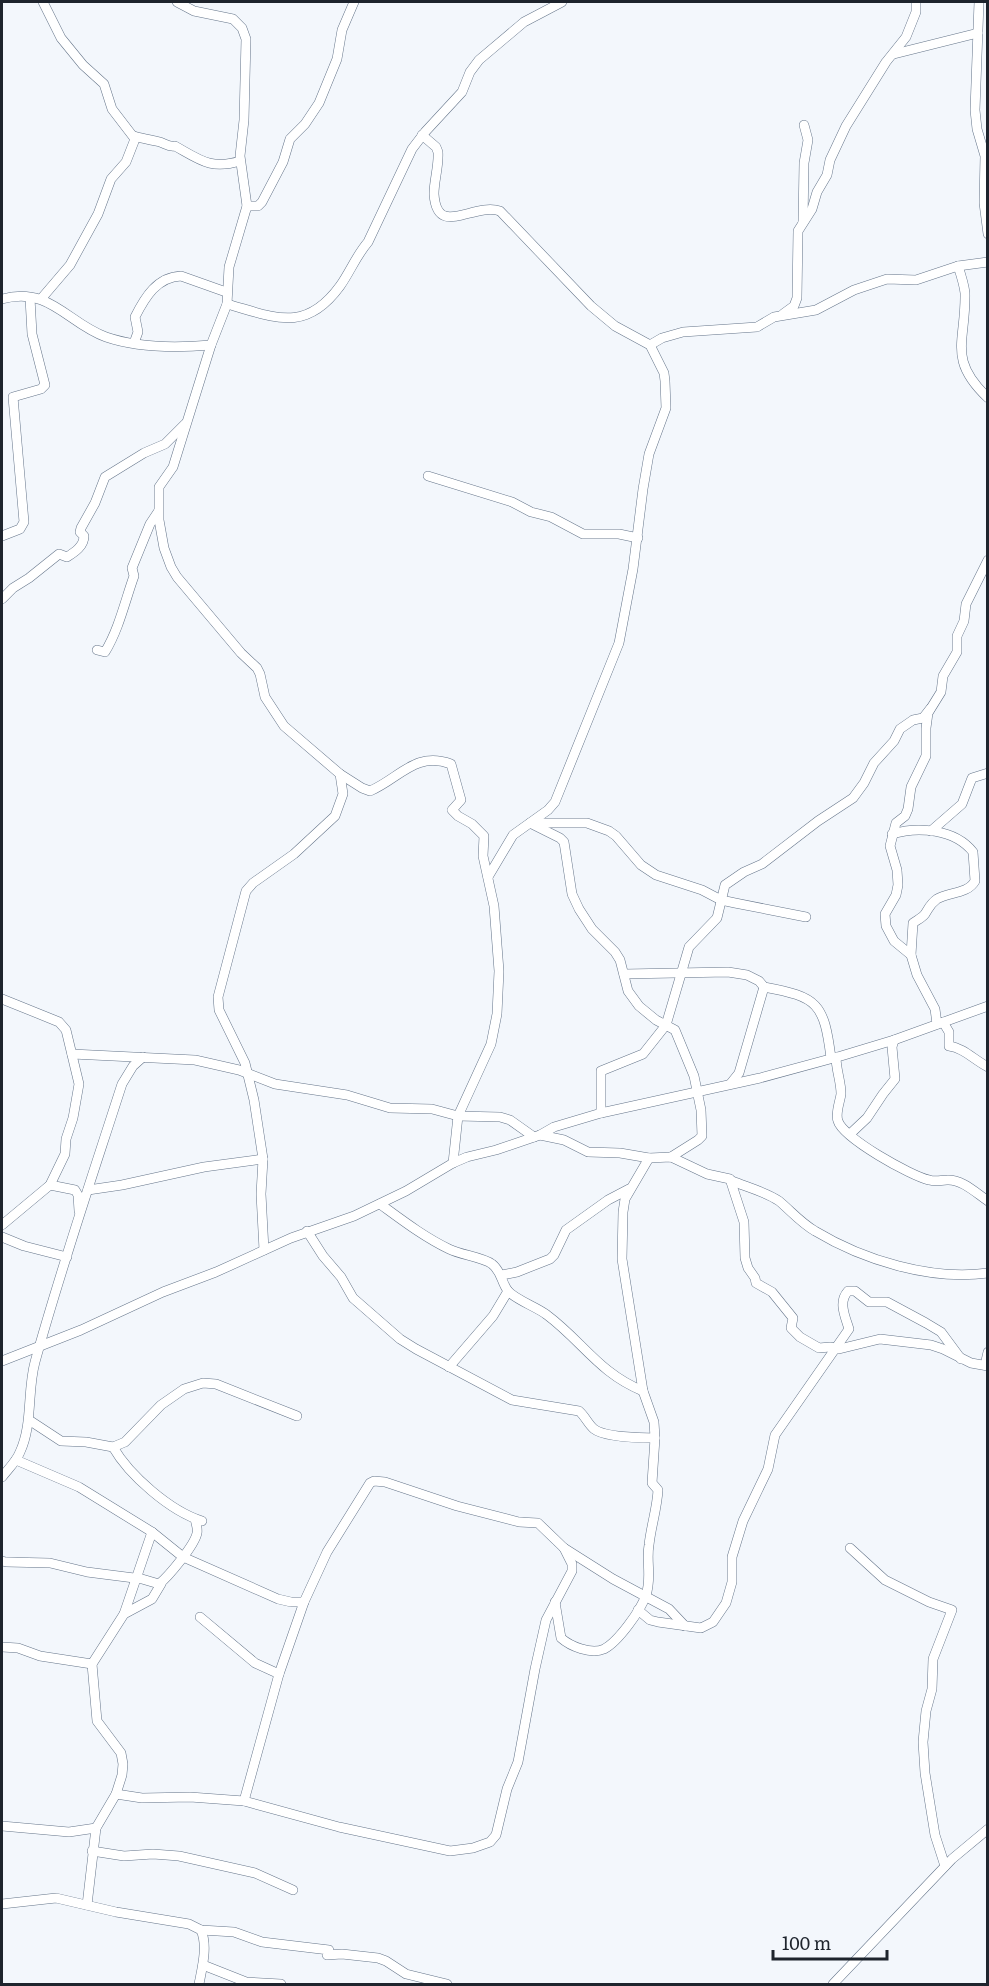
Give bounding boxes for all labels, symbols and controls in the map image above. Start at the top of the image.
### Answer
scale bar [773,1923,887,1961]
text: 100 m [782,1929,831,1956]

